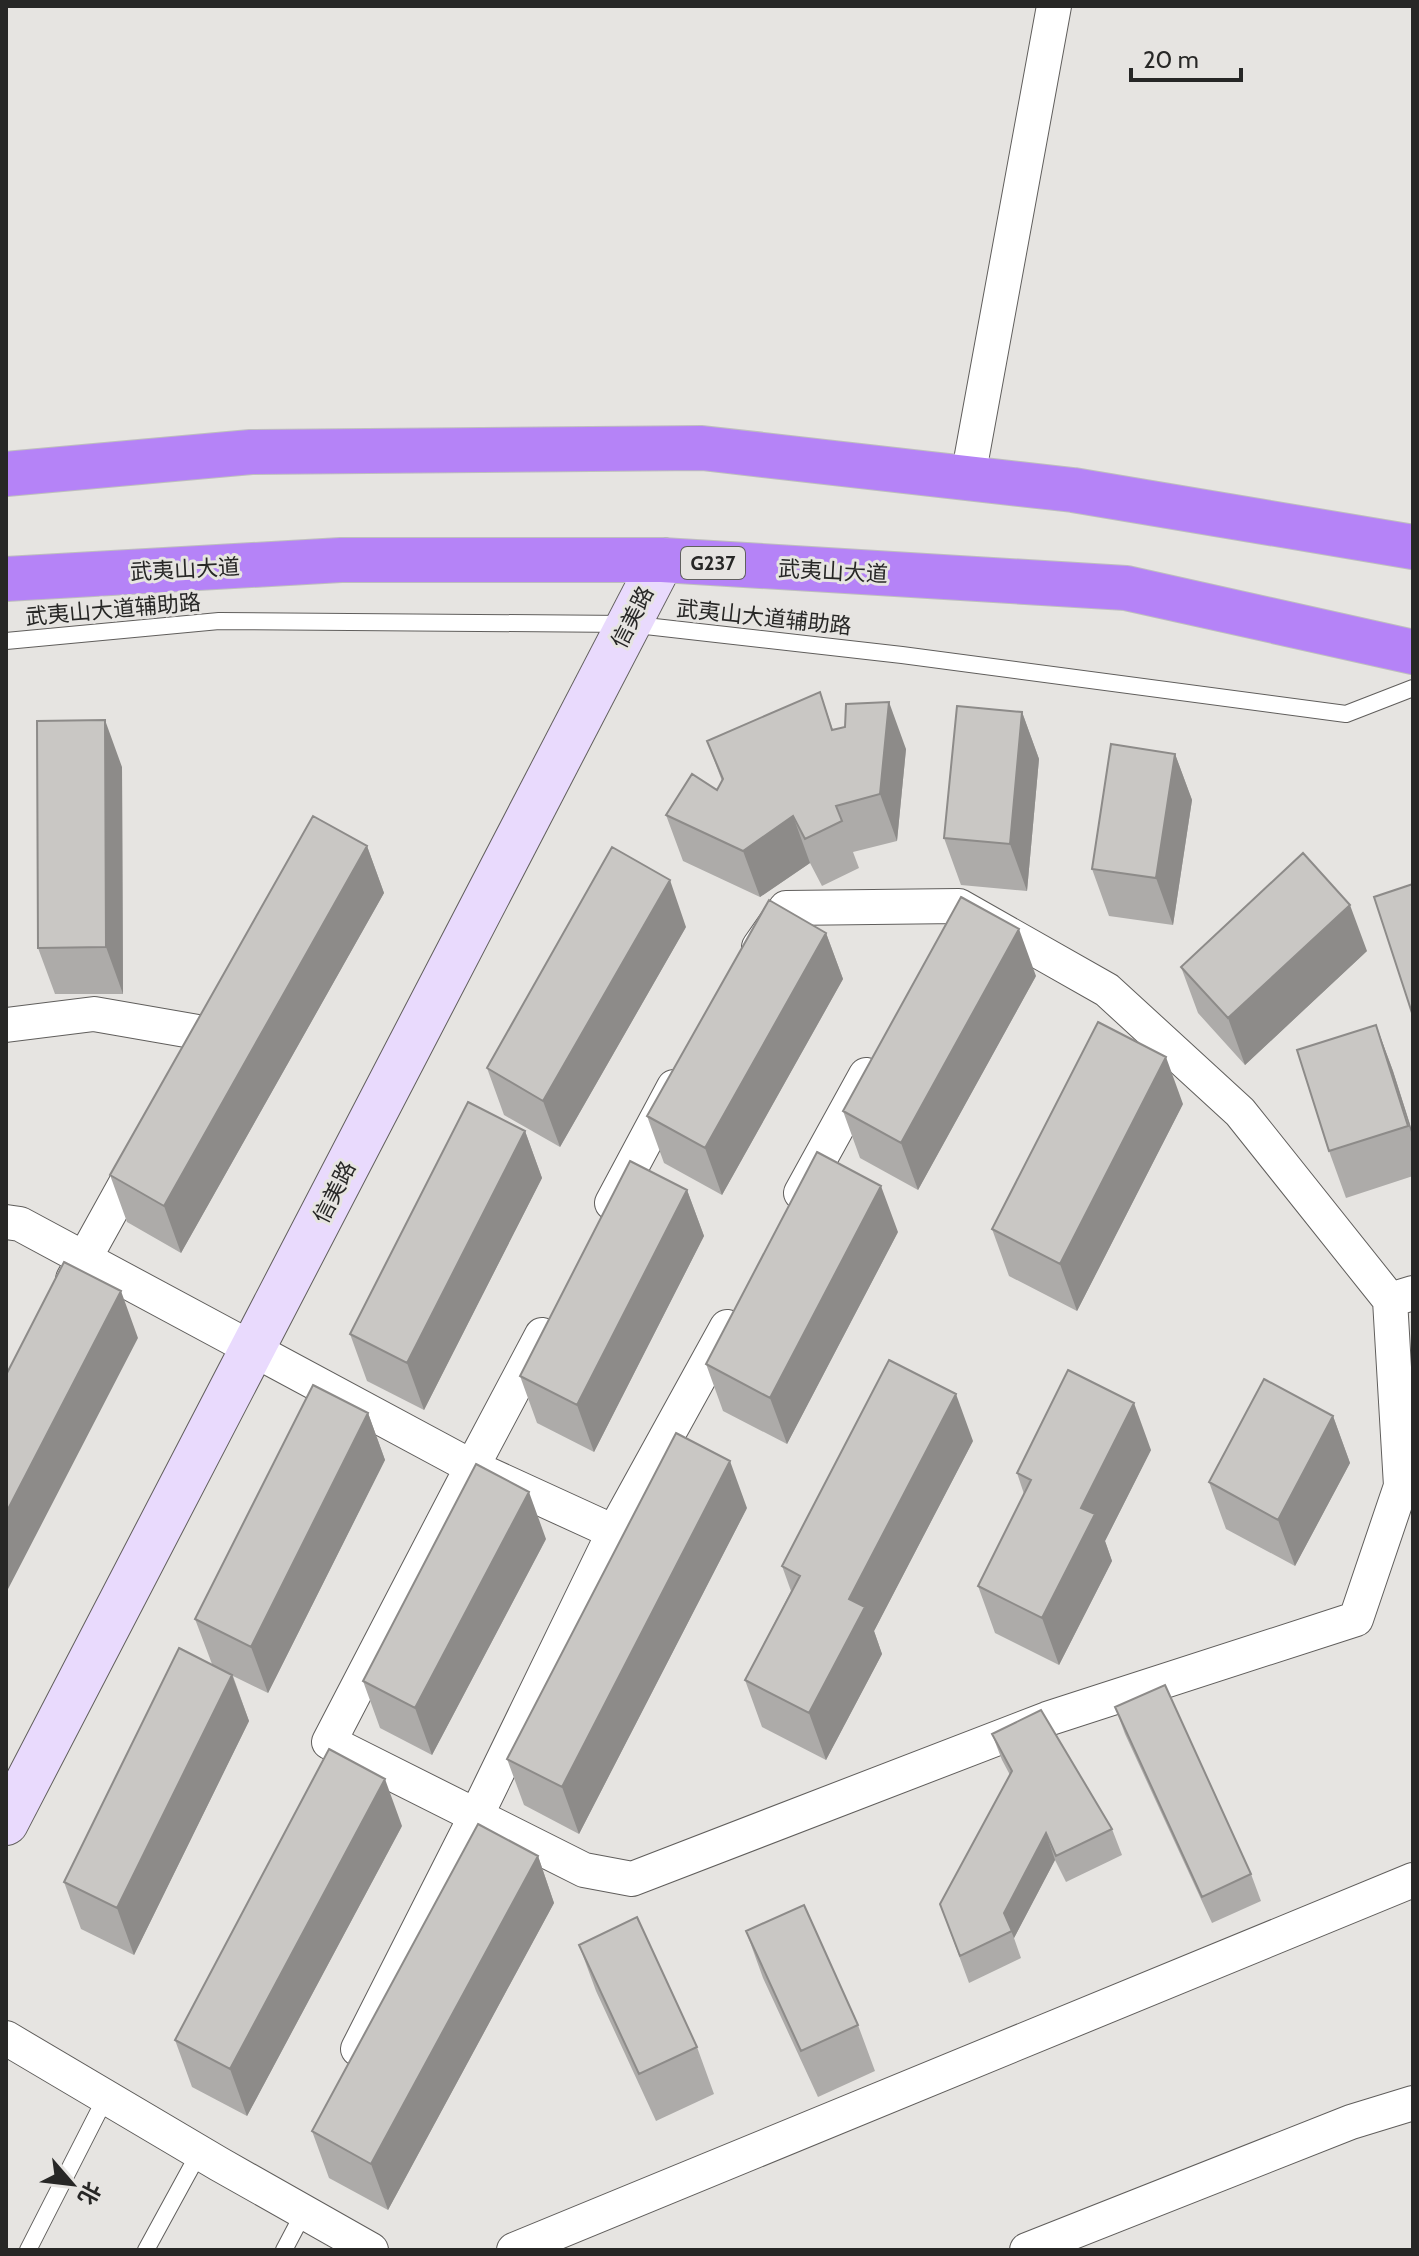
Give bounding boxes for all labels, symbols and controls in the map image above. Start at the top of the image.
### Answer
scale bar [1131,32,1241,82]
text: 20 m [1143,45,1199,74]
road number: G237 [681,547,745,579]
street label: 武夷山大道 [129,553,241,586]
street label: 武夷山大道 [777,555,889,588]
street label: 信美路 [605,582,659,653]
street label: 武夷山大道辅助路 [24,588,202,631]
street label: 武夷山大道辅助路 [675,595,853,640]
street label: 信美路 [307,1157,361,1228]
north arrow [32,2144,112,2224]
text: 北 [72,2177,106,2209]

